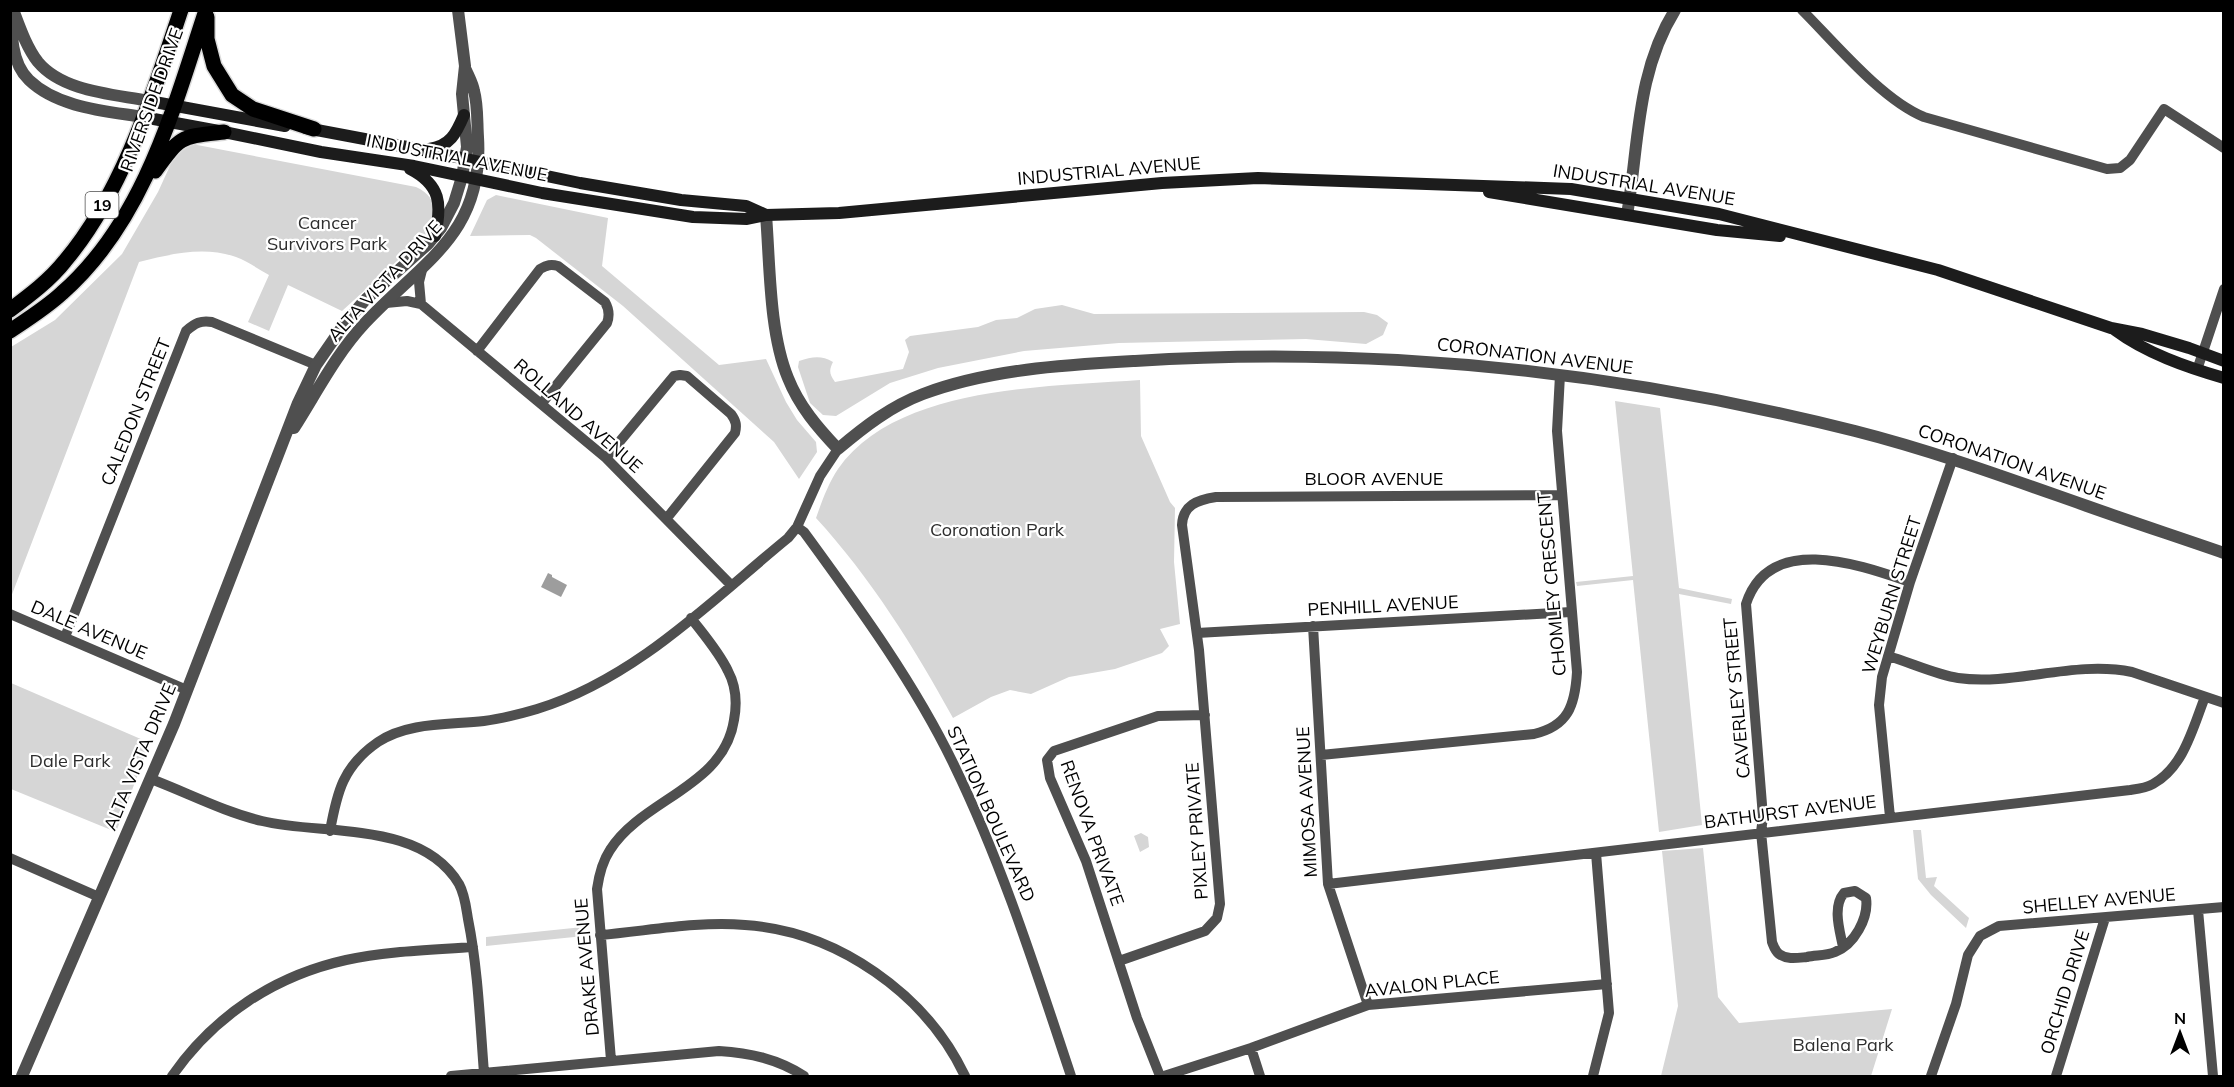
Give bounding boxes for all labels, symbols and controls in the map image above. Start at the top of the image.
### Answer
street label: RIVERSIDE DRIVE [115,25,188,175]
street label: INDUSTRIAL AVENUE [365,129,550,186]
street label: INDUSTRIAL AVENUE [1016,151,1202,190]
street label: INDUSTRIAL AVENUE [1551,159,1737,210]
road number: 19 [86,192,118,218]
park label: Cancer Survivors Park [267,211,388,255]
street label: ALTA VISTA DRIVE [323,215,447,346]
street label: CORONATION AVENUE [1436,332,1634,379]
street label: CALEDON STREET [95,335,176,489]
street label: ROLLAND AVENUE [509,354,647,478]
street label: CORONATION AVENUE [1915,418,2109,505]
street label: BLOOR AVENUE [1305,467,1443,490]
street label: CHOMLEY CRESCENT [1532,491,1571,677]
street label: WEYBURN STREET [1857,513,1926,676]
park label: Coronation Park [930,518,1065,541]
street label: PENHILL AVENUE [1307,590,1459,621]
street label: DALE AVENUE [28,595,151,664]
street label: CAVERLEY STREET [1718,616,1755,780]
street label: ALTA VISTA DRIVE [98,680,181,834]
street label: STATION BOULEVARD [942,722,1041,905]
street label: MIMOSA AVENUE [1291,726,1322,878]
park label: Dale Park [30,749,111,772]
street label: RENOVA PRIVATE [1055,757,1129,909]
street label: PIXLEY PRIVATE [1180,762,1213,901]
street label: BATHURST AVENUE [1703,790,1877,833]
street label: SHELLEY AVENUE [2021,882,2177,919]
street label: DRAKE AVENUE [569,897,604,1037]
street label: ORCHID DRIVE [2035,927,2094,1057]
street label: AVALON PLACE [1363,965,1500,1002]
north arrow [2150,1003,2210,1063]
text: N [2174,1008,2186,1028]
park label: Balena Park [1792,1033,1894,1056]

